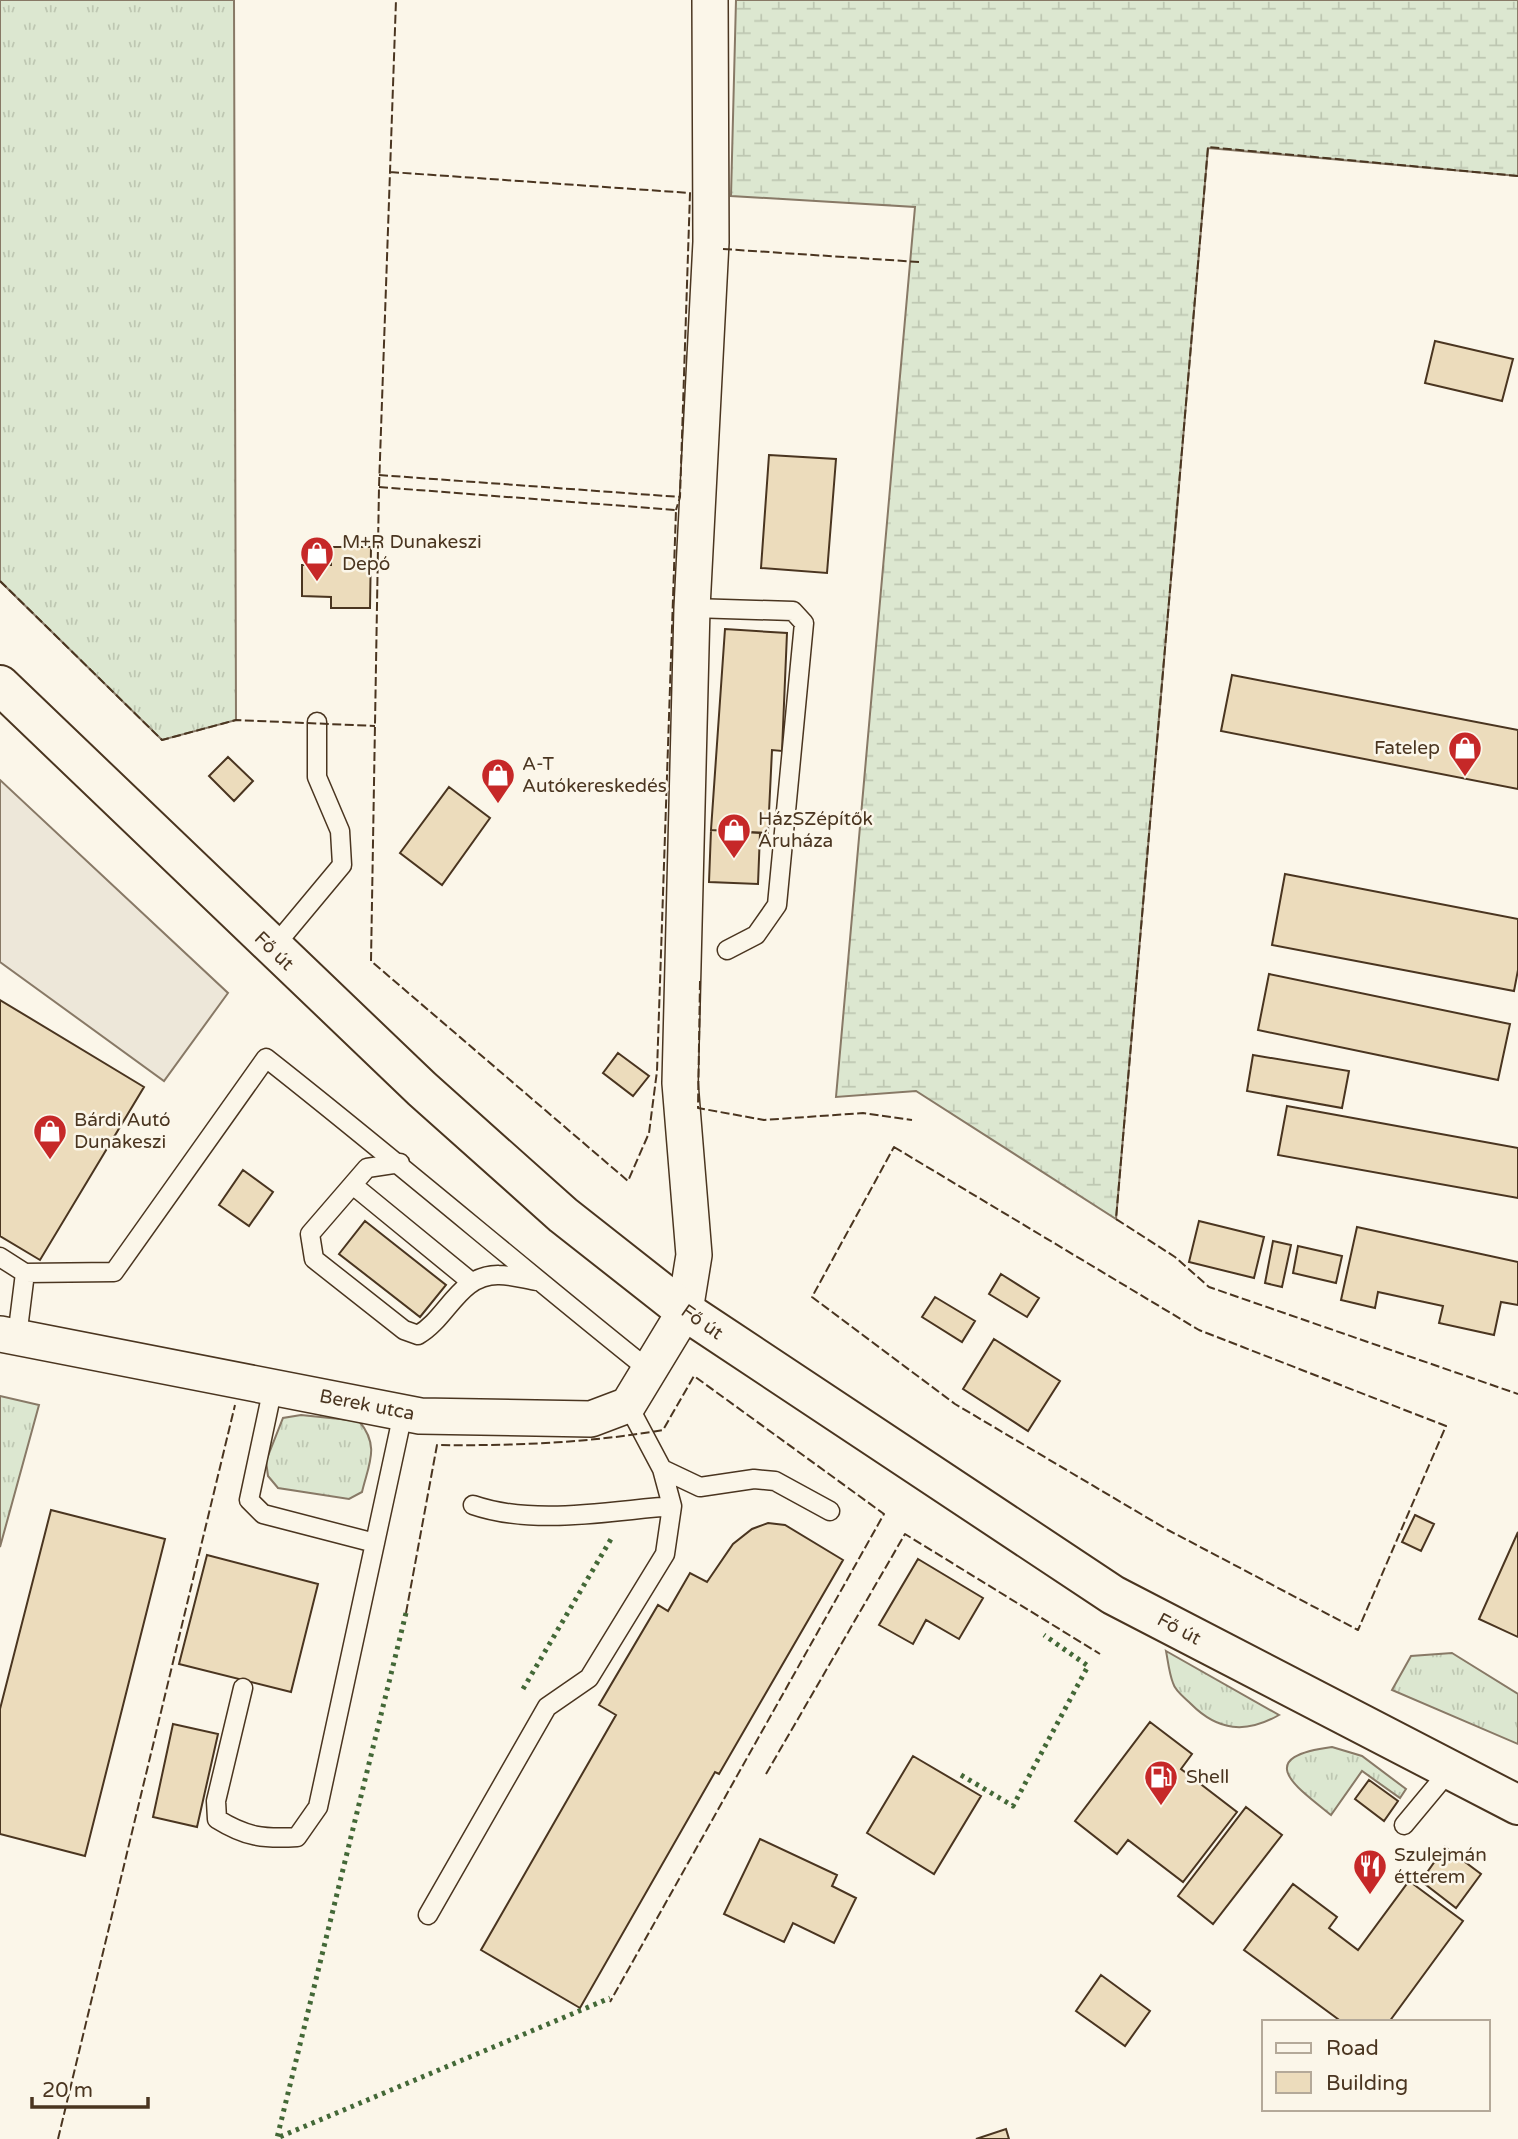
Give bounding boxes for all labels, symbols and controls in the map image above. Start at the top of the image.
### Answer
place label: M+R Dunakeszi Depó [342,531,482,575]
shop icon: M+R Dunakeszi Depó [298,534,336,583]
shop icon: Fatelep [1446,729,1484,778]
place label: Fatelep [1374,737,1440,759]
place label: A-T Autókereskedés [522,753,667,797]
shop icon: A-T Autókereskedés [479,756,517,805]
place label: HázSZépítők Áruháza [758,808,873,852]
shop icon: HázSZépítők Áruháza [715,811,753,860]
street label: Fő út [250,927,298,975]
place label: Bárdi Autó Dunakeszi [74,1109,171,1153]
shop icon: Bárdi Autó Dunakeszi [31,1112,69,1161]
street label: Fő út [677,1300,727,1344]
street label: Berek utca [318,1385,416,1425]
street label: Fő út [1153,1608,1205,1650]
fuel station icon: Shell [1142,1758,1180,1807]
place label: Shell [1186,1766,1229,1788]
place label: Szulejmán étterem [1394,1844,1487,1888]
restaurant icon: Szulejmán étterem [1351,1847,1389,1896]
legend [1262,2020,1490,2111]
text: Road [1326,2036,1379,2061]
scale bar [32,2066,147,2110]
text: Building [1326,2071,1408,2096]
text: 20 m [42,2078,93,2103]

